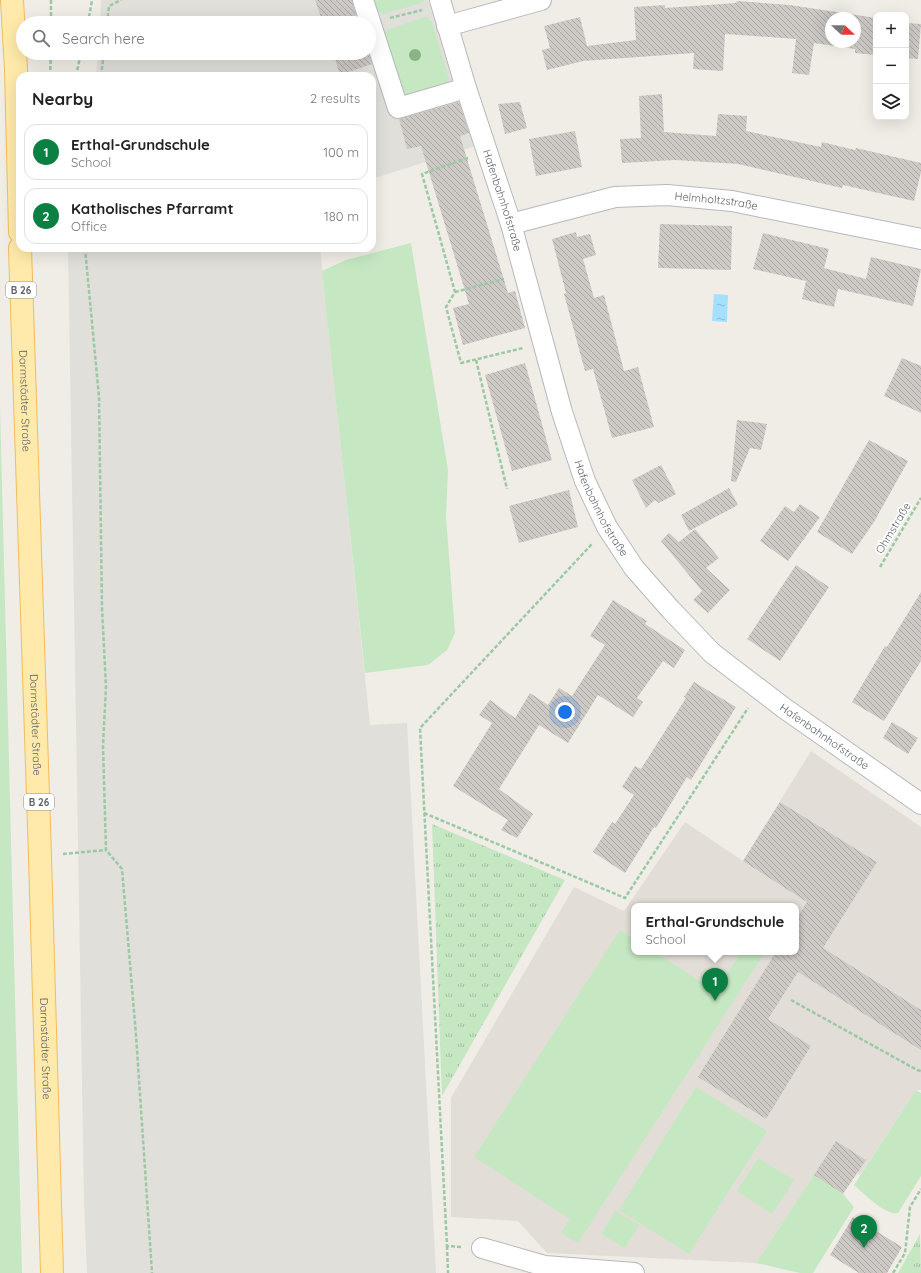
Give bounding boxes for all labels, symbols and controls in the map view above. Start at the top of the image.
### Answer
north arrow [825,12,861,48]
map controls [873,12,909,120]
button: + [873,12,909,48]
search box [16,16,376,60]
icon: search [30,27,52,49]
text: Search here [62,29,145,48]
button: − [873,48,909,84]
button: layers [873,84,909,120]
text: Nearby [32,88,93,109]
text: 2 results [310,90,360,106]
text: Erthal-Grundschule [71,135,210,154]
text: 1 [43,144,49,160]
text: 100 m [323,144,359,160]
street label: Hafenbahnhofstraße [480,148,525,253]
text: School [71,154,111,170]
street label: Helmholtzstraße [674,189,759,213]
text: Katholisches Pfarramt [71,199,234,218]
text: 2 [42,208,50,224]
text: 180 m [324,208,359,224]
text: Office [71,218,107,234]
road number: B 26 [6,282,36,298]
street label: Darmstädter Straße [16,350,34,452]
street label: Hafenbahnhofstraße [572,458,631,559]
street label: Ohmstraße [872,500,914,556]
street label: Darmstädter Straße [27,674,44,776]
street label: Hafenbahnhofstraße [777,700,872,773]
your location [555,702,575,722]
road number: B 26 [24,794,54,810]
popup [631,903,799,955]
text: Erthal-Grundschule [646,912,784,931]
text: School [646,931,686,947]
pin: 1 [702,968,728,1001]
street label: Darmstädter Straße [37,997,54,1100]
pin: 2 [851,1215,877,1248]

